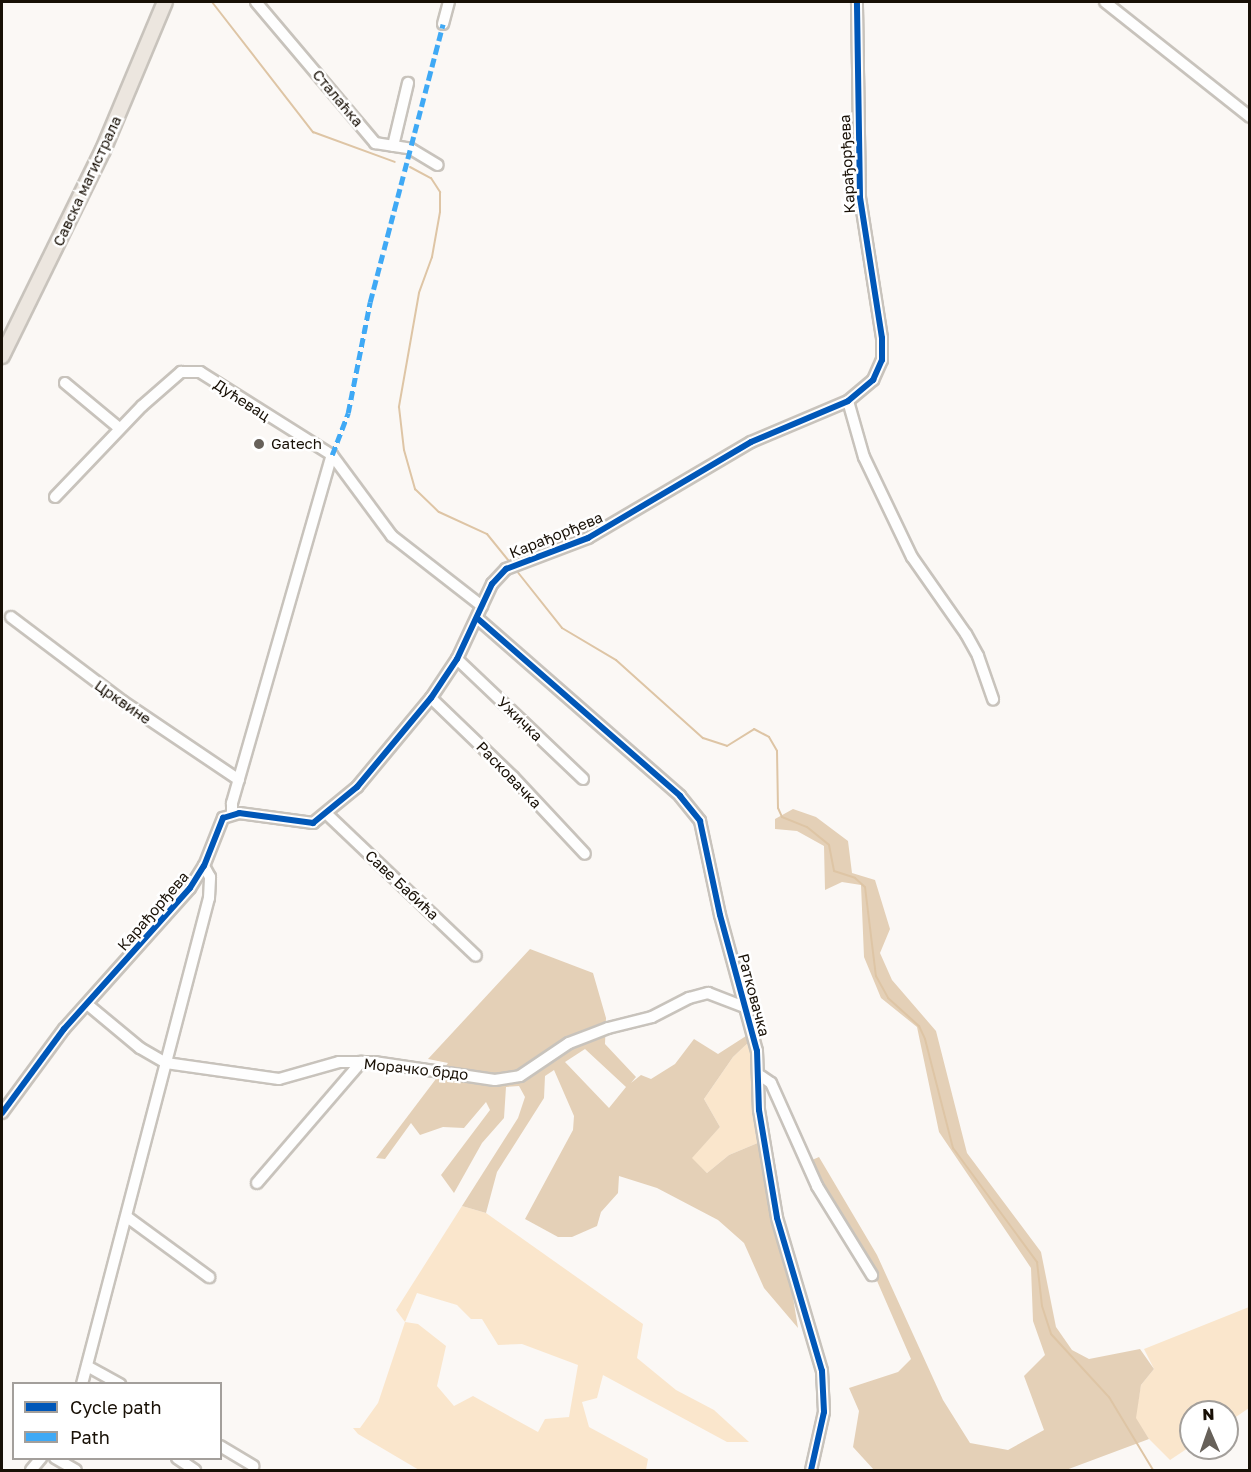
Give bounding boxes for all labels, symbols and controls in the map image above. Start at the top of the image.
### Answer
street label: Сталаћка [309,66,367,130]
street label: Савска магистрала [49,113,125,249]
street label: Карађорђева [835,114,859,214]
street label: Дућевац [211,375,273,425]
place label: Gatech [271,435,322,453]
marker: Gatech [252,437,266,451]
street label: Карађорђева [507,508,605,562]
street label: Црквине [91,676,155,728]
street label: Ужичка [494,693,546,745]
street label: Расковачка [473,738,545,812]
street label: Саве Бабића [362,846,442,924]
street label: Карађорђева [114,868,192,954]
street label: Ратковачка [734,952,774,1038]
street label: Морачко брдо [363,1055,469,1083]
legend [12,1382,222,1460]
text: Cycle path [70,1396,162,1418]
north arrow [1179,1400,1239,1460]
text: N [1202,1404,1215,1424]
text: Path [70,1426,110,1448]

